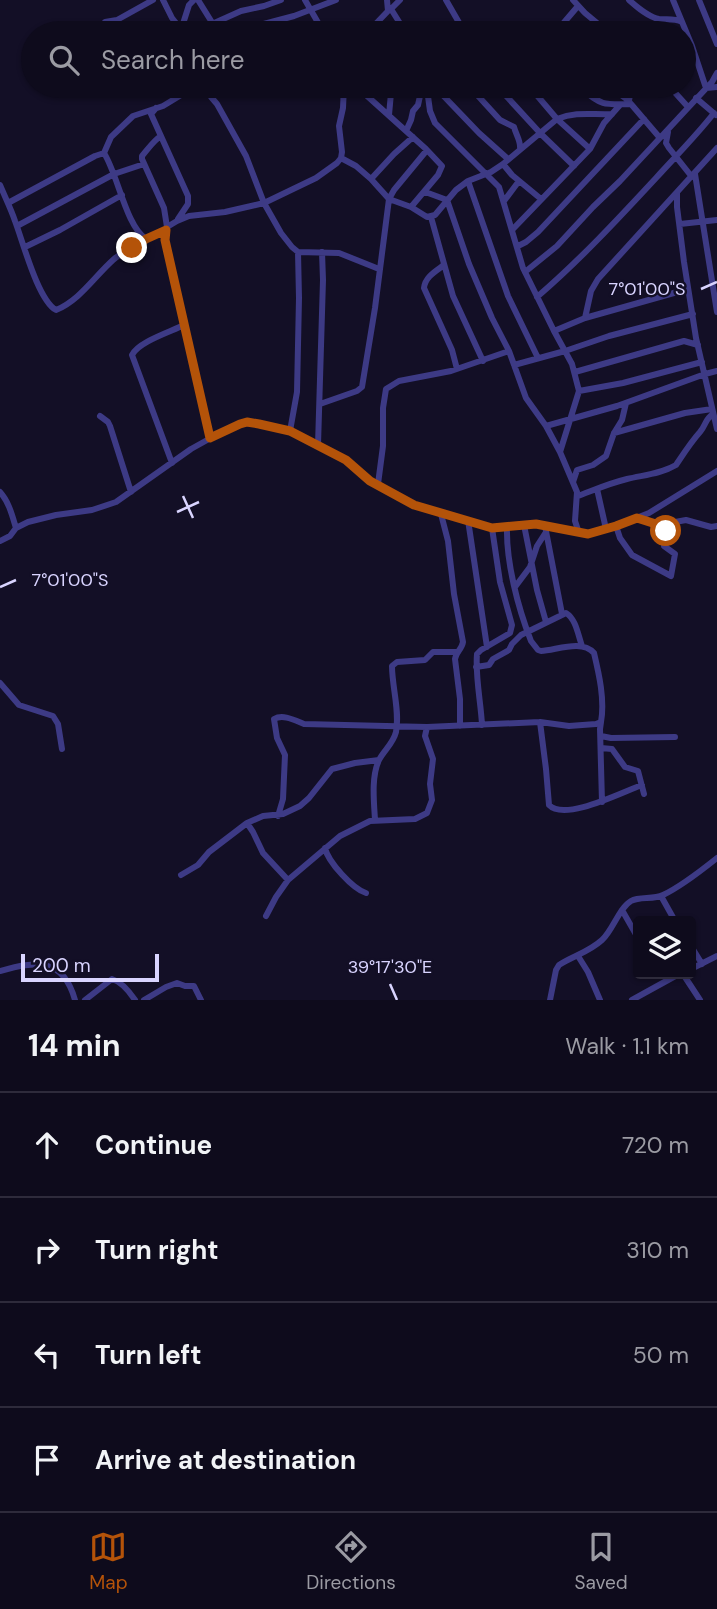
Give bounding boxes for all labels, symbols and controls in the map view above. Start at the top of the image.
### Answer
search box [21,21,696,98]
icon: search [45,41,83,79]
text: Search here [101,43,244,77]
route end [116,232,147,263]
text: 7°01'00"S [609,277,685,301]
route start [650,515,681,546]
text: 7°01'00"S [32,568,108,592]
map controls [633,916,696,979]
button: layers [633,916,696,979]
scale bar [21,951,159,983]
text: 200 m [32,953,91,978]
text: 39°17'30"E [348,955,432,979]
text: 14 min [28,1026,120,1065]
text: Walk · 1.1 km [565,1031,689,1061]
icon: ahead [28,1126,66,1164]
text: Continue [95,1128,212,1162]
text: 720 m [622,1130,689,1160]
icon: right [28,1231,66,1269]
text: Turn right [95,1233,219,1267]
text: 310 m [626,1235,689,1265]
icon: left [28,1336,66,1374]
text: Turn left [95,1338,202,1372]
text: 50 m [633,1340,689,1370]
icon: arrive [28,1441,66,1479]
text: Arrive at destination [95,1443,356,1477]
tab: Map [89,1528,128,1595]
tab: Directions [306,1528,396,1595]
tab: Saved [574,1528,628,1595]

